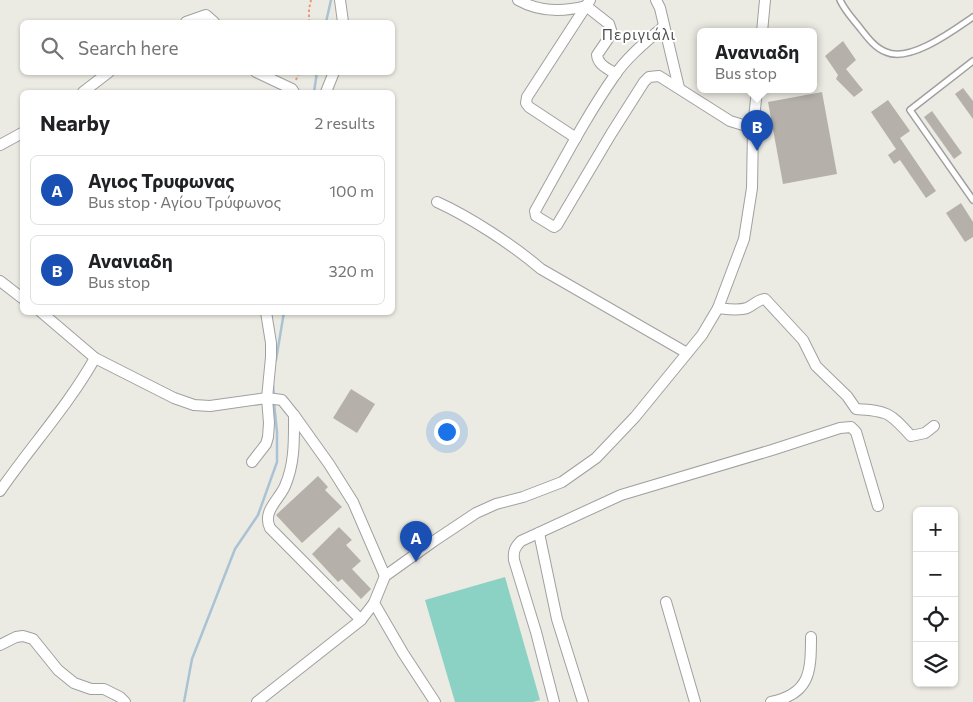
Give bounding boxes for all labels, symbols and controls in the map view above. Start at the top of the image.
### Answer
search box [20,20,395,75]
district label: Περιγιάλι [602,25,676,43]
popup [697,28,817,93]
icon: search [38,34,66,62]
text: Search here [78,36,178,59]
text: Ανανιαδη [715,40,799,63]
text: Bus stop [715,63,777,82]
text: Nearby [40,110,110,135]
pin: B [741,110,773,151]
text: 2 results [314,113,375,132]
text: Αγιος Τρυφωνας [88,169,235,192]
text: A [51,181,63,200]
text: 100 m [329,181,374,200]
text: Bus stop · Αγίου Τρύφωνος [88,192,282,211]
text: Ανανιαδη [88,249,173,272]
text: B [52,261,62,280]
text: 320 m [329,261,374,280]
text: Bus stop [88,272,150,291]
your location [434,419,460,445]
map controls [913,507,958,687]
button: + [913,507,958,552]
pin: A [400,521,432,562]
button: − [913,552,958,597]
button: locate [913,597,958,642]
button: layers [913,642,958,687]

